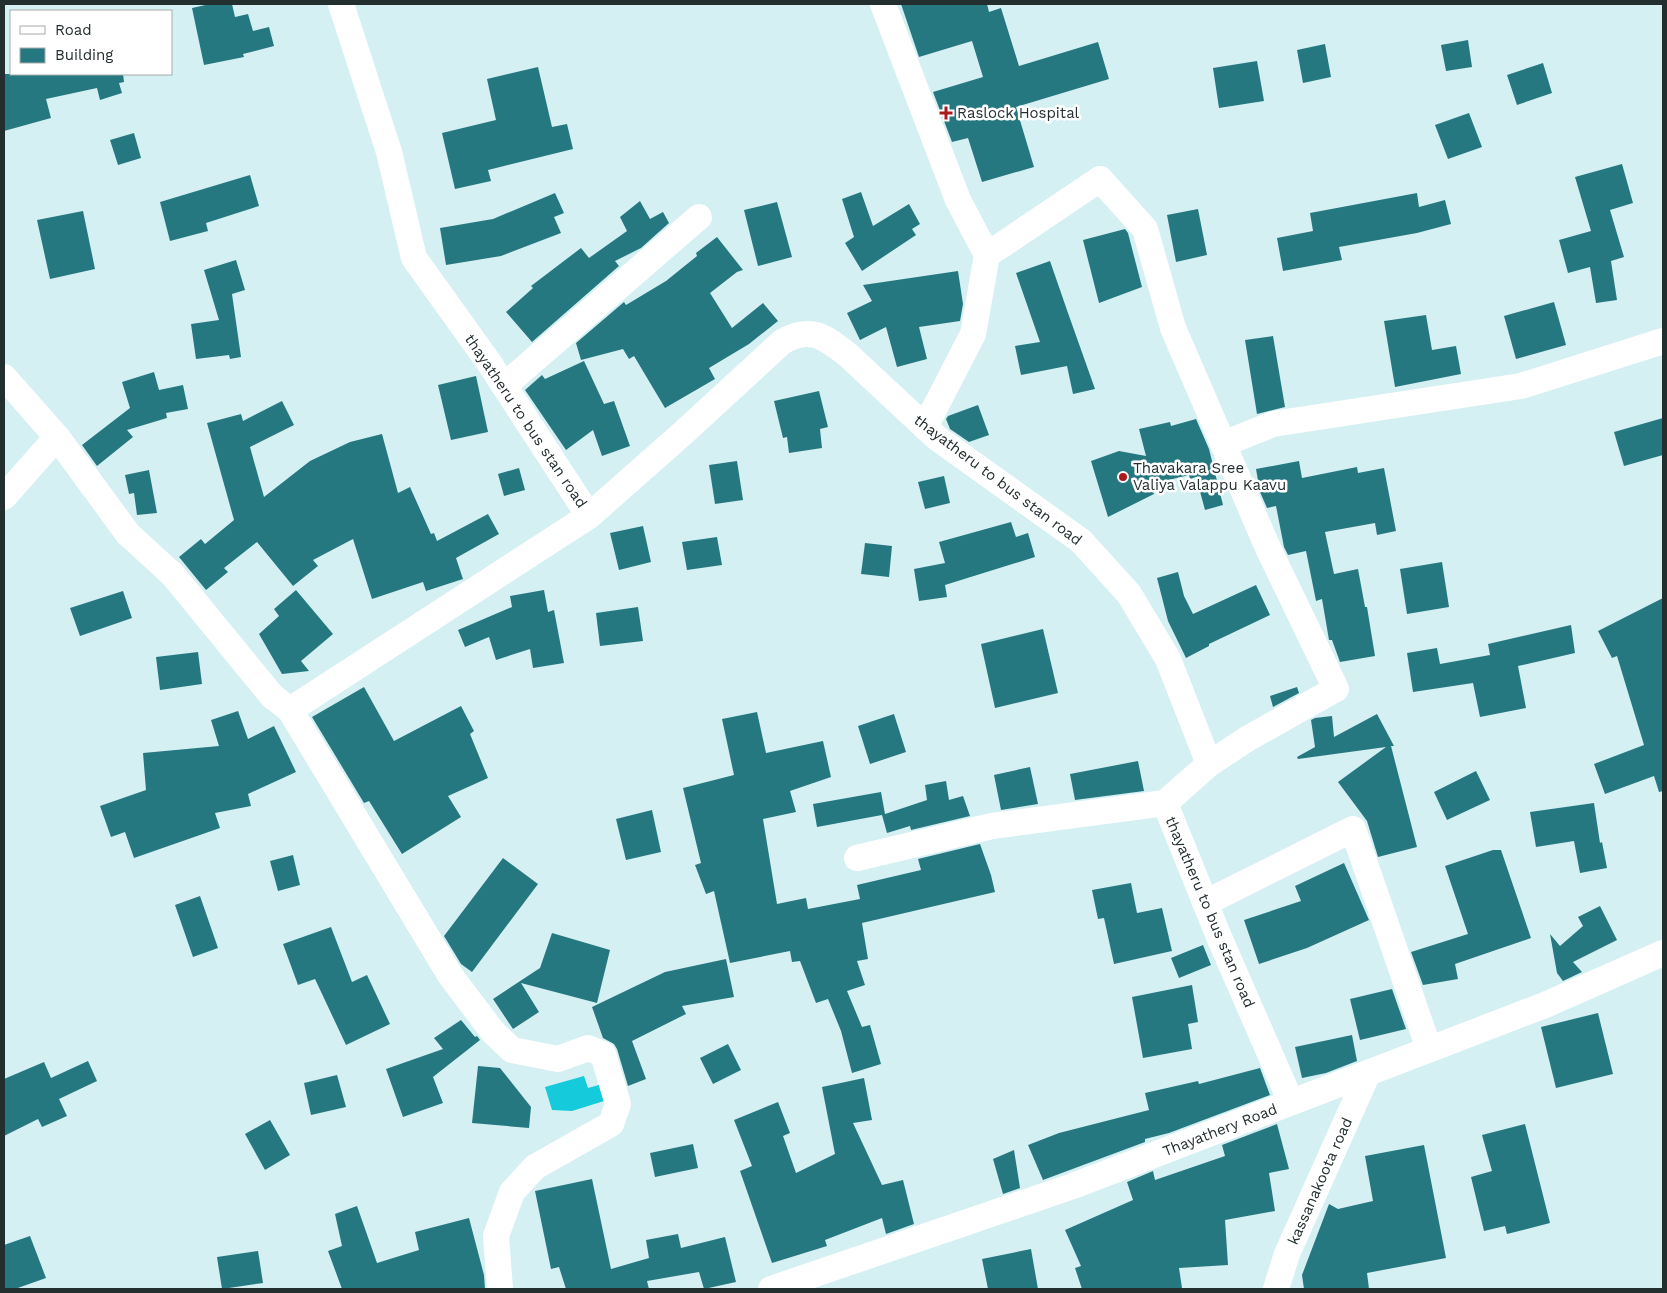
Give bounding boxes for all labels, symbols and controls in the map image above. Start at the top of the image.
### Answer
legend [10,10,172,75]
text: Road [55,21,92,39]
text: Building [55,46,113,64]
place label: Raslock Hospital [957,104,1080,122]
marker: Raslock Hospital [939,106,953,120]
street label: thayatheru to bus stan road [461,331,591,511]
street label: thayatheru to bus stan road [910,411,1086,549]
place label: Thavakara Sree Valiya Valappu Kaavu [1133,459,1286,494]
marker: Thavakara Sree Valiya Valappu Kaavu [1117,471,1129,483]
street label: thayatheru to bus stan road [1162,814,1258,1010]
street label: Thayathery Road [1160,1100,1280,1160]
street label: kassanakoota road [1284,1115,1356,1247]

